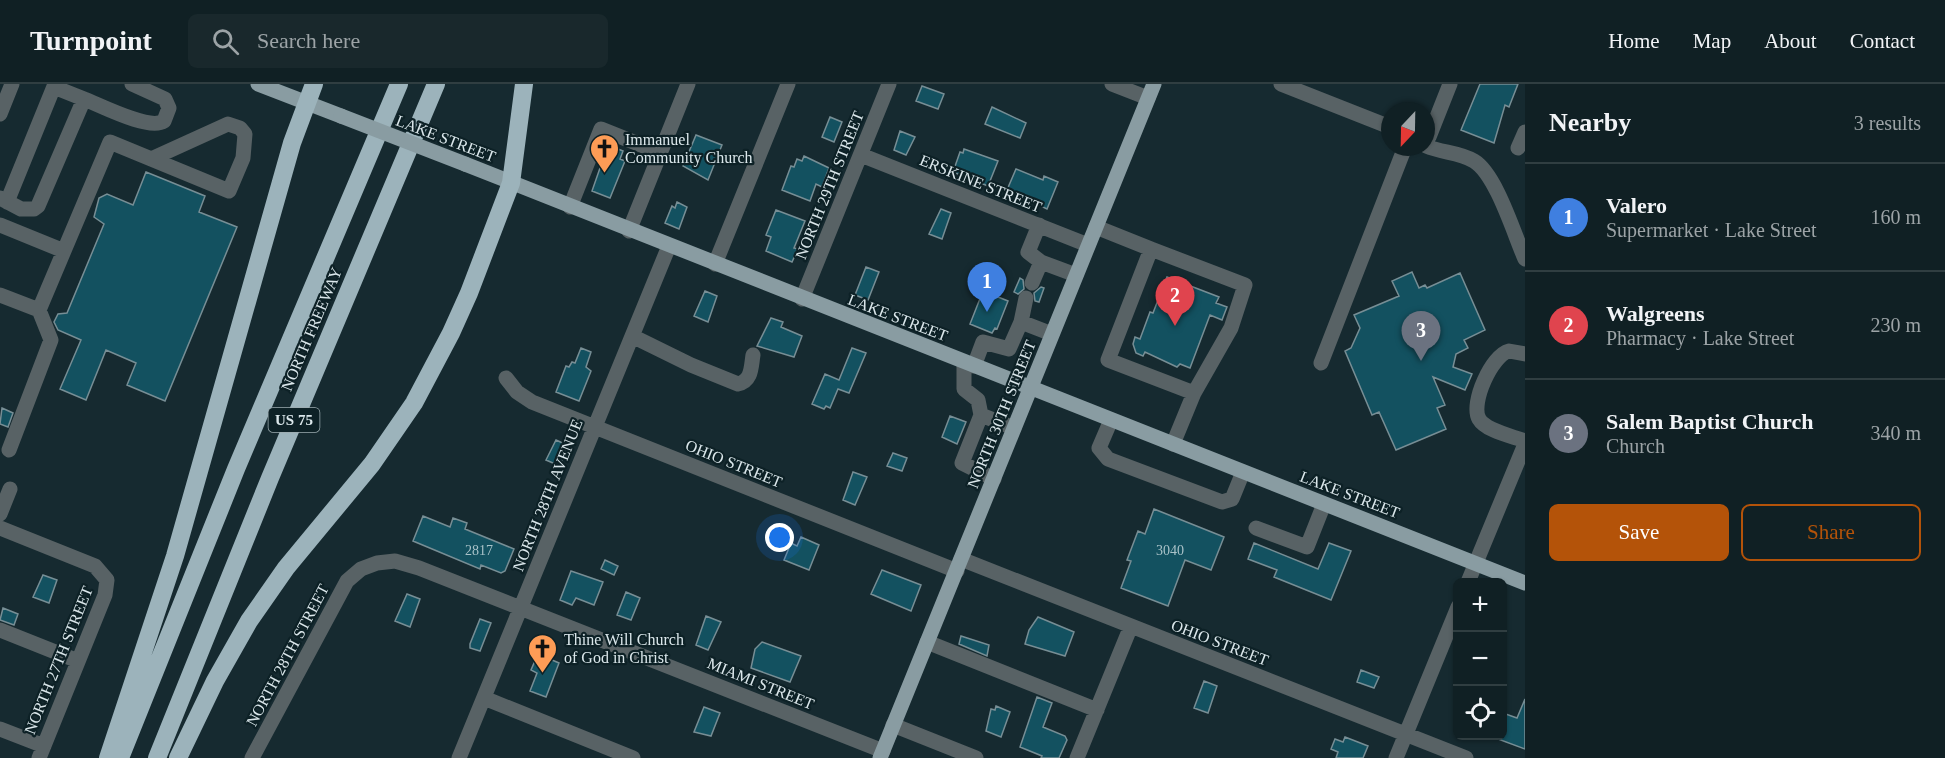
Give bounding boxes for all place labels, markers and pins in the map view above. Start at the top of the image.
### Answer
place label: Immanuel Community Church [625,131,753,167]
church icon: Immanuel Community Church [588,132,620,174]
pin: 1 [968,262,1006,312]
pin: 2 [1156,276,1194,326]
pin: 3 [1402,312,1440,361]
place label: Thine Will Church of God in Christ [564,631,684,666]
church icon: Thine Will Church of God in Christ [527,632,559,674]

